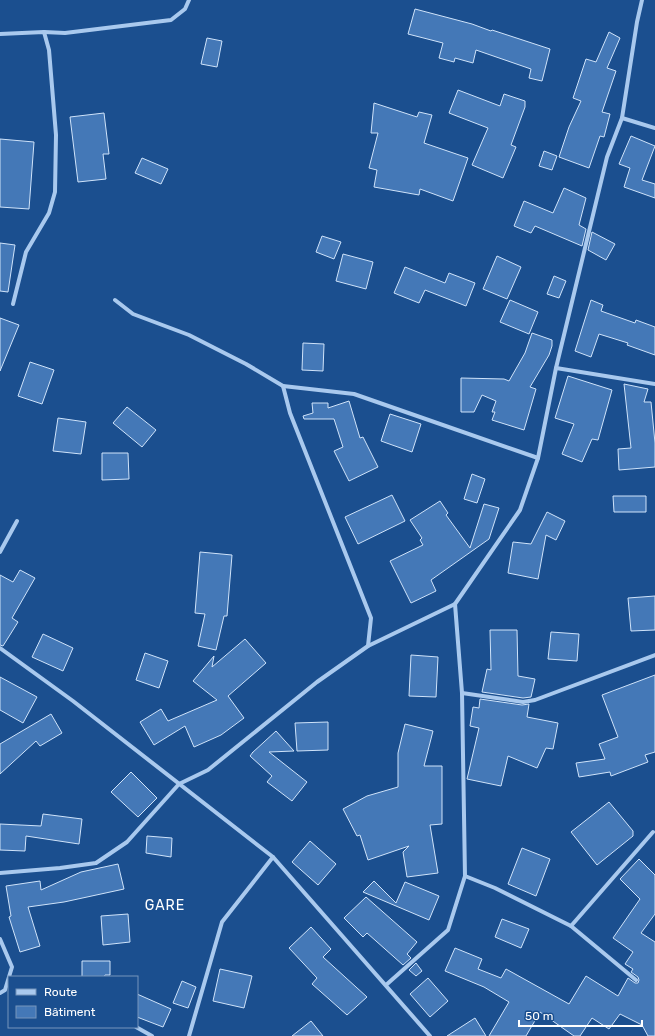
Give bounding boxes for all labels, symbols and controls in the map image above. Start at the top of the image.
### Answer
district label: GARE [145,897,185,914]
legend [8,976,138,1028]
text: Route [44,985,78,999]
scale bar [519,1002,642,1028]
text: Bâtiment [44,1005,96,1019]
text: 50 m [525,1009,553,1023]

